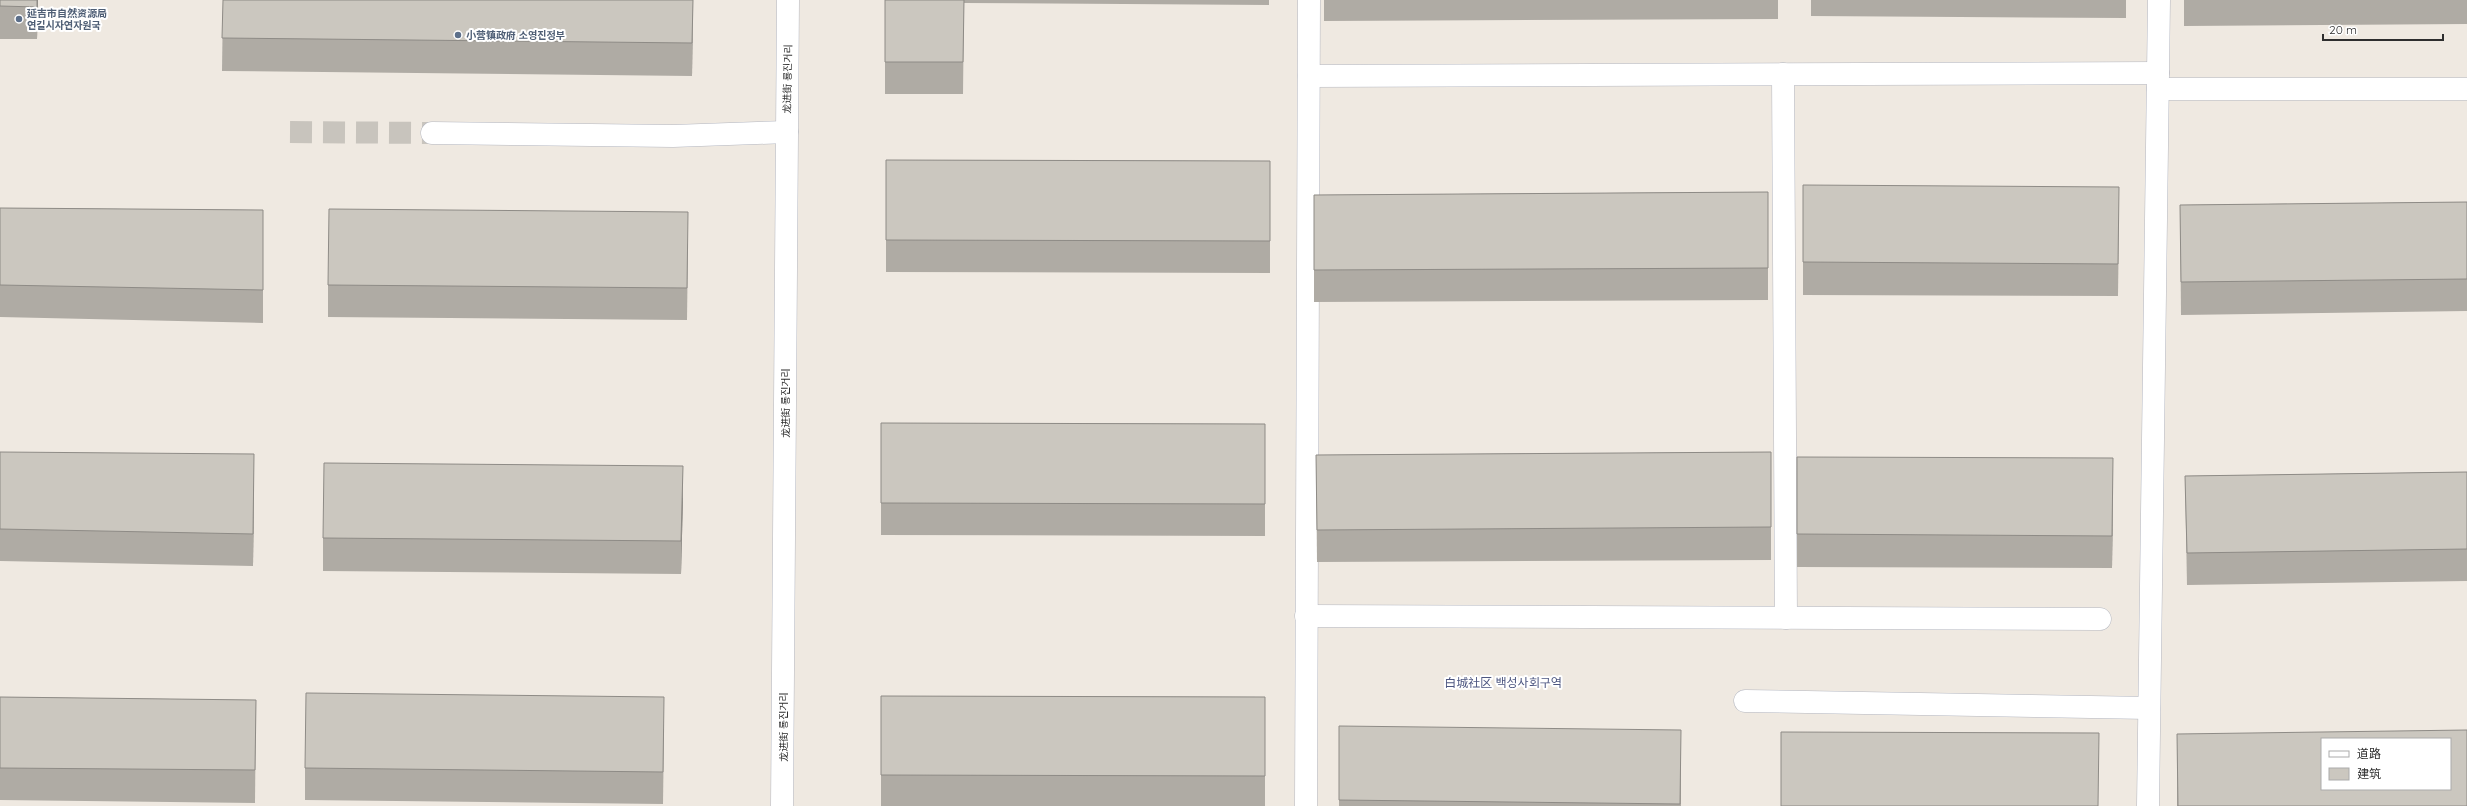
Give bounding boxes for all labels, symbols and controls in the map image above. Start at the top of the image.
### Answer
place label: 延吉市自然资源局 연길시자연자원국 [27,7,107,32]
marker: 延吉市自然资源局 연길시자연자원국 [14,14,24,24]
scale bar [2323,16,2443,42]
text: 20 m [2329,22,2357,37]
place label: 小营镇政府 소영진정부 [466,29,565,42]
marker: 小营镇政府 소영진정부 [453,30,463,40]
street label: 龙进街 룡진거리 [780,44,795,114]
street label: 龙进街 룡진거리 [779,368,792,438]
district label: 白城社区 백성사회구역 [1444,675,1562,690]
street label: 龙进街 룡진거리 [777,692,790,762]
legend [2321,738,2451,790]
text: 道路 [2357,746,2381,761]
text: 建筑 [2357,766,2381,781]

